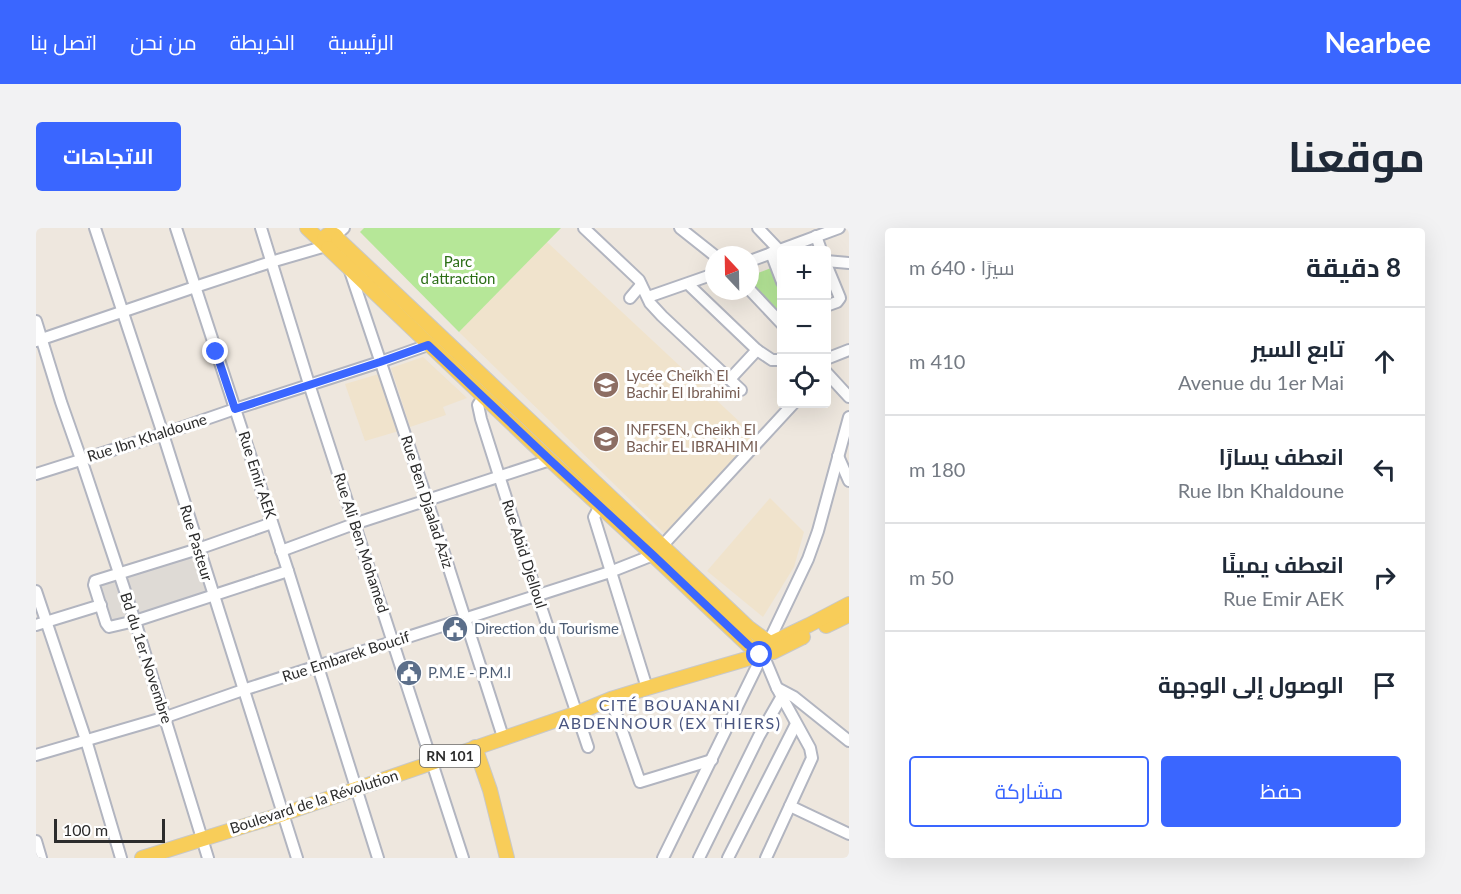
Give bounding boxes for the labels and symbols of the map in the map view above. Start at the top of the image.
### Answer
north arrow [705,246,759,300]
park label: Parc d'attraction [421,252,495,287]
route end [202,338,228,364]
place label: Lycée Cheïkh El Bachir El Ibrahimi [626,366,740,401]
school or university icon: Lycée Cheïkh El Bachir El Ibrahimi [591,370,621,400]
street label: Rue Ibn Khaldoune [85,409,209,465]
place label: INFFSEN, Cheikh El Bachir EL IBRAHIMI [626,420,758,455]
school or university icon: INFFSEN, Cheikh El Bachir EL IBRAHIMI [591,424,621,454]
street label: Rue Emir AEK [235,429,281,521]
street label: Rue Ben Djaalad Aziz [398,433,458,571]
street label: Rue Ali Ben Mohamed [331,470,393,615]
street label: Rue Abid Djelloul [499,497,551,610]
street label: Rue Pasteur [177,502,217,584]
street label: Bd du 1er Novembre [117,590,177,726]
public building icon: Direction du Tourisme [440,614,470,644]
place label: Direction du Tourisme [474,619,619,637]
street label: Rue Embarek Boucif [280,627,412,685]
route start [746,641,772,667]
public building icon: P.M.E - P.M.I [394,658,424,688]
place label: P.M.E - P.M.I [428,663,511,681]
district label: CITÉ BOUANANI ABDENNOUR (EX THIERS) [558,695,782,732]
road number: RN 101 [420,745,480,767]
street label: Boulevard de la Révolution [227,765,400,837]
scale bar [54,816,165,844]

